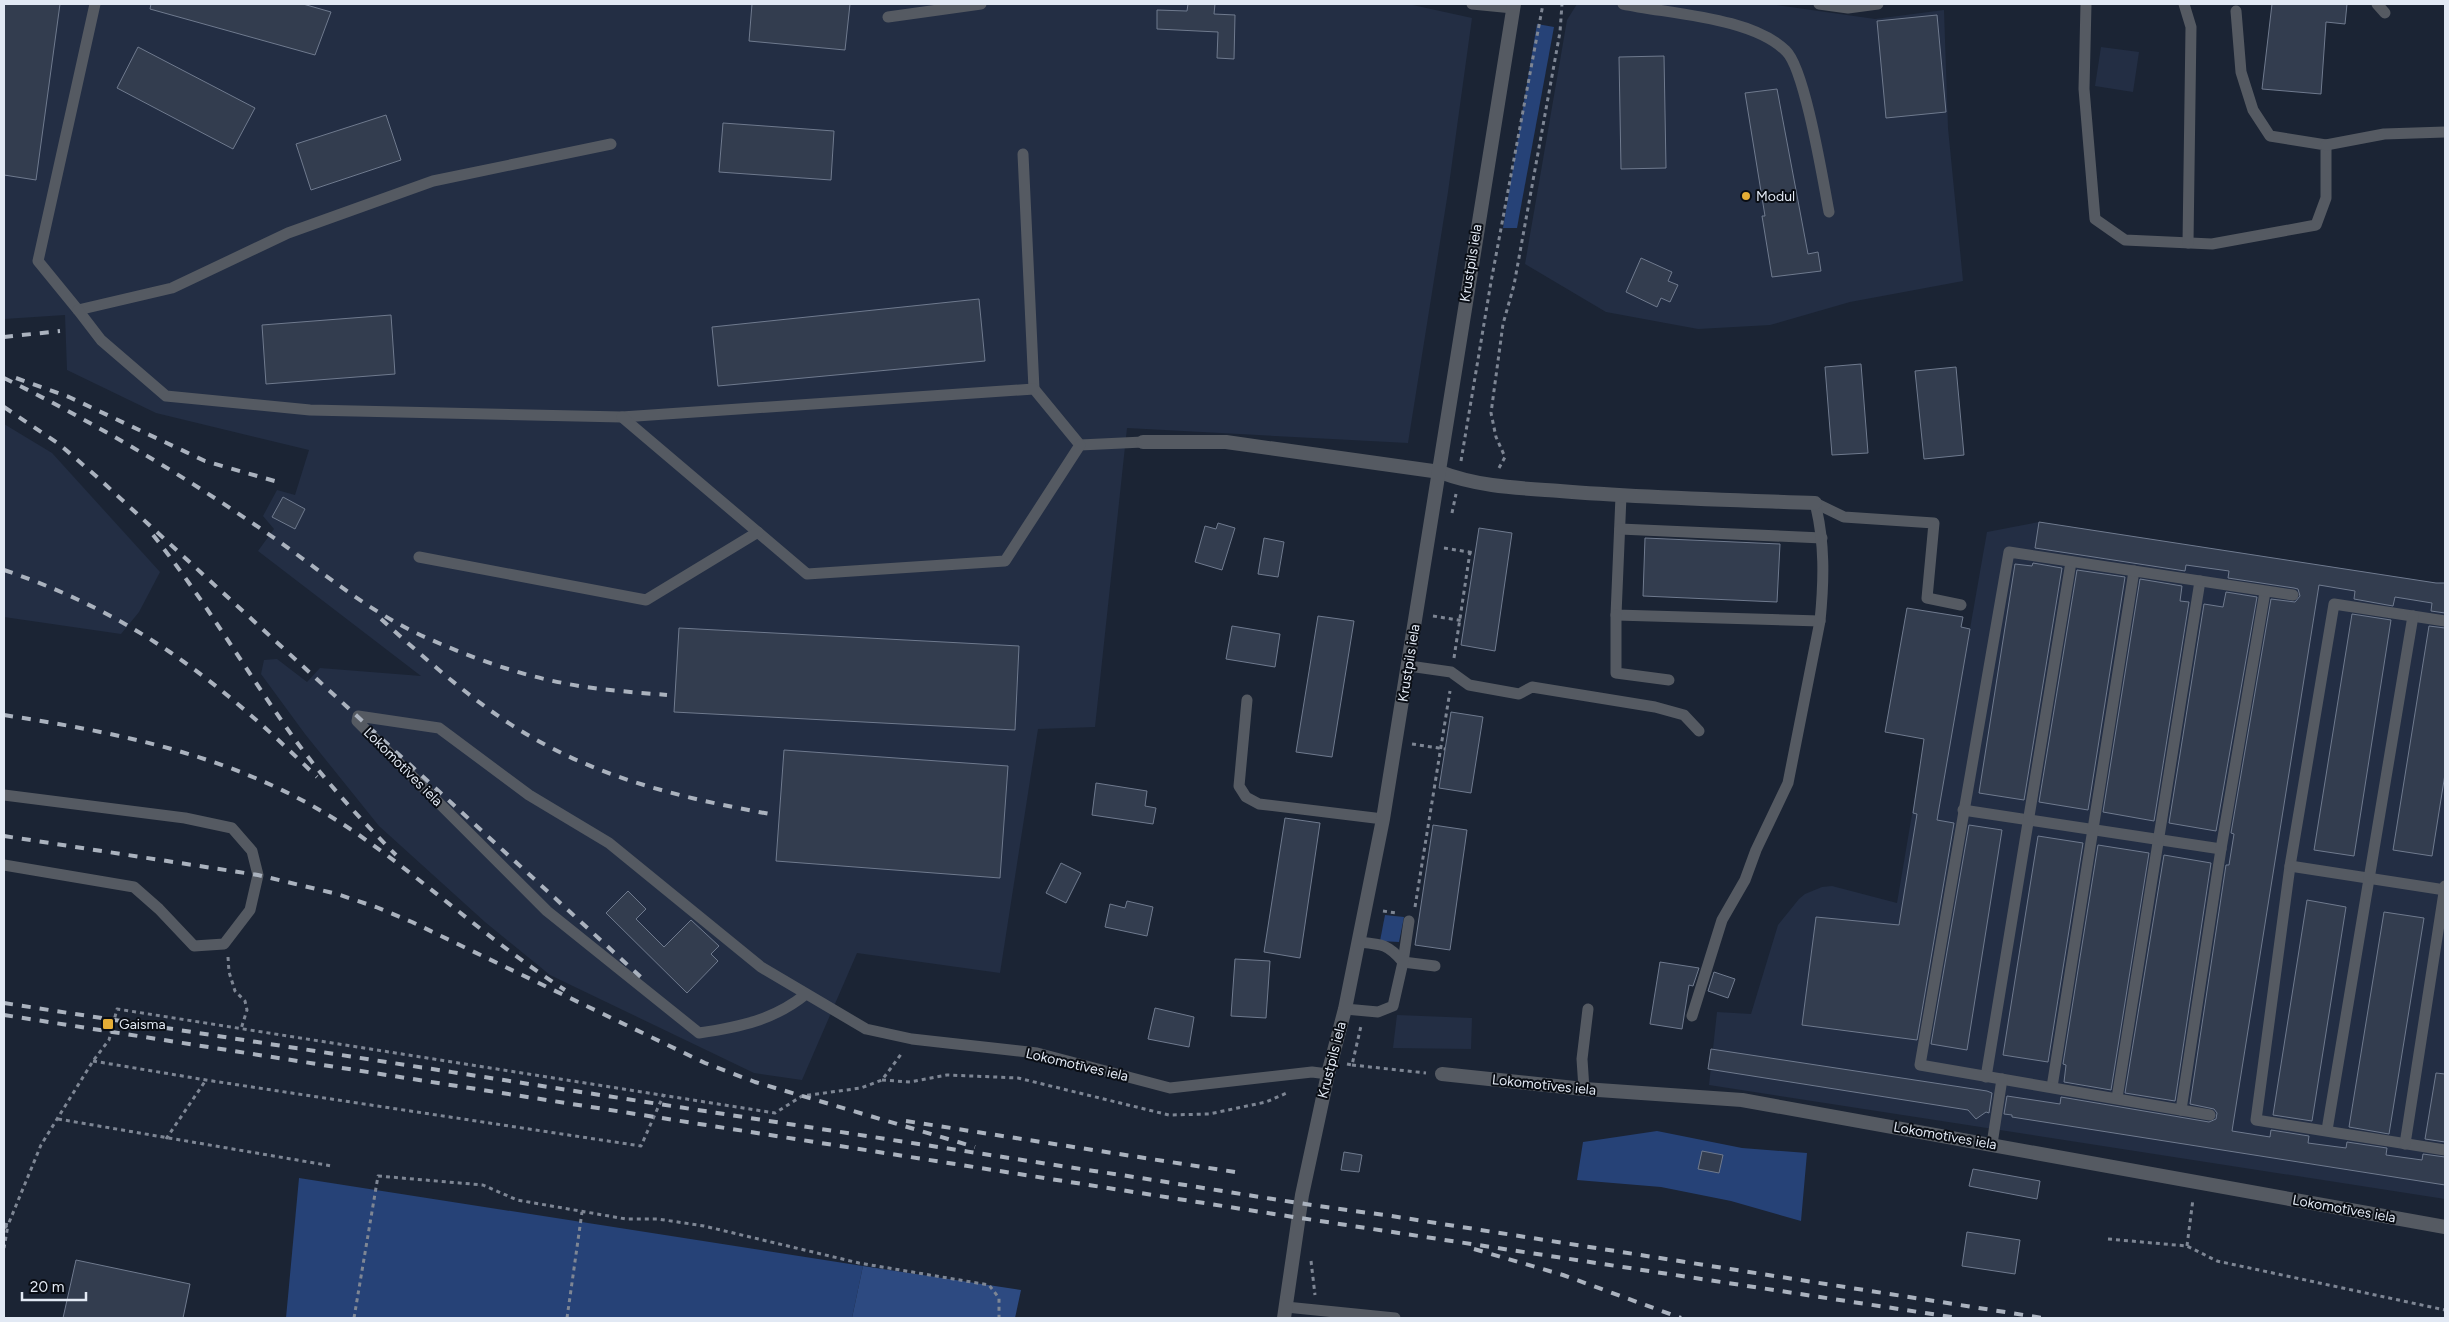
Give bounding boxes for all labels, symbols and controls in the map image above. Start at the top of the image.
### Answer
place label: Modul [1756,188,1795,205]
marker: Modul [1740,190,1752,202]
street label: Krustpils iela [1456,223,1486,303]
street label: Krustpils iela [1394,623,1424,703]
street label: Lokomotīves iela [360,724,446,810]
place label: Gaisma [119,1016,166,1033]
marker: Gaisma [101,1017,115,1031]
street label: Krustpils iela [1314,1020,1350,1100]
street label: Lokomotīves iela [1024,1045,1130,1085]
street label: Lokomotīves iela [1491,1071,1597,1099]
street label: Lokomotīves iela [1892,1119,1998,1153]
street label: Lokomotīves iela [2291,1192,2397,1226]
scale bar [22,1270,86,1302]
text: 20 m [30,1278,64,1296]

